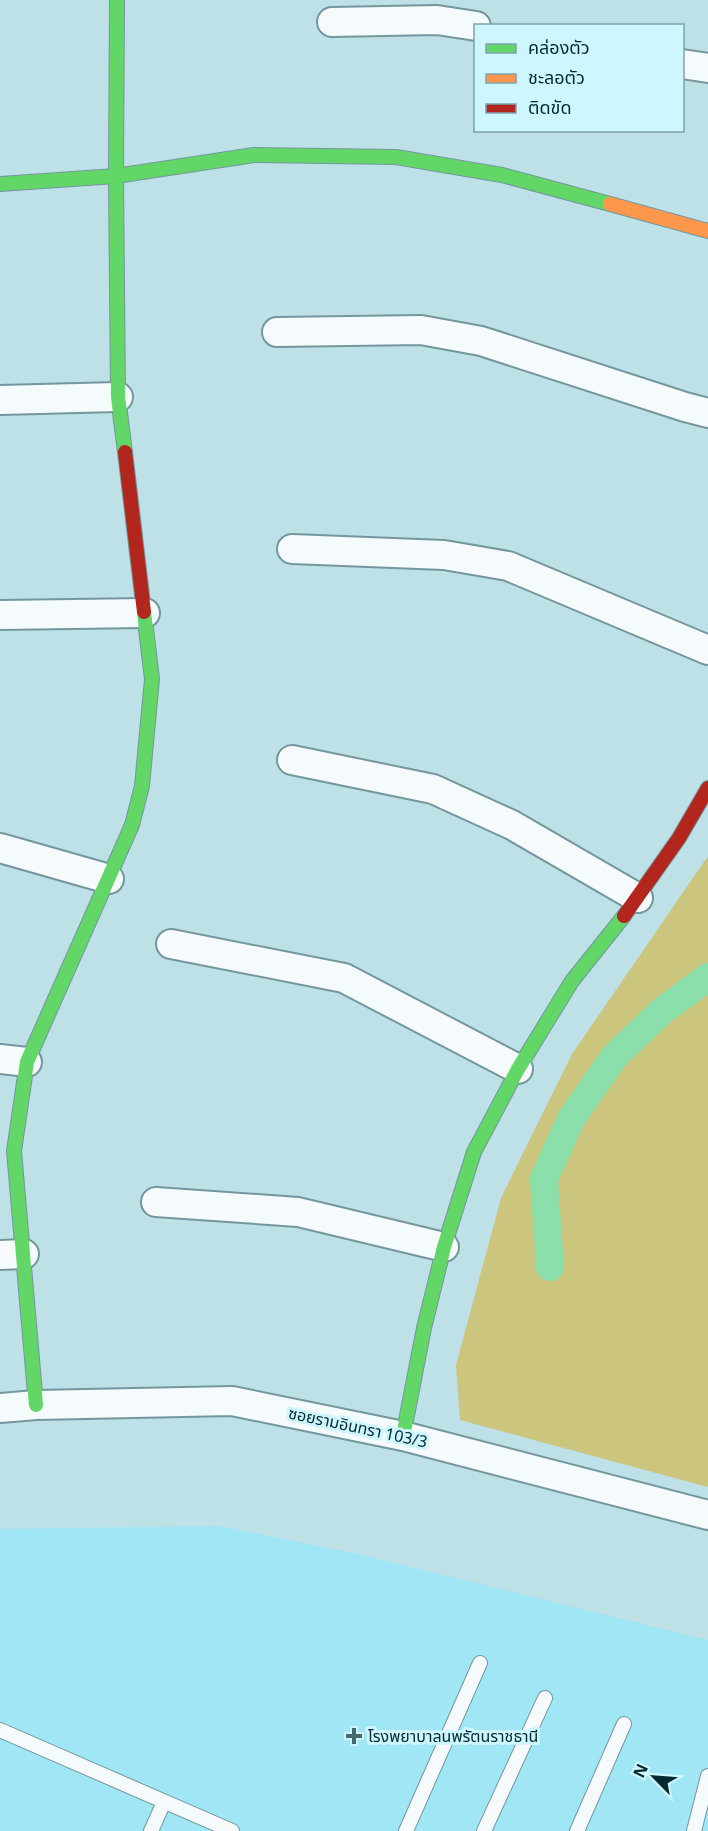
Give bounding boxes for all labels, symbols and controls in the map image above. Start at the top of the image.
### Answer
legend [474,24,684,132]
text: คล่องตัว [528,35,590,59]
text: ชะลอตัว [528,65,585,89]
text: ติดขัด [528,95,571,119]
street label: ซอยรามอินทรา 103/3 [287,1402,429,1452]
place label: โรงพยาบาลนพรัตนราชธานี [368,1725,538,1747]
marker: โรงพยาบาลนพรัตนราชธานี [345,1727,363,1745]
north arrow [624,1747,684,1807]
text: N [628,1760,653,1781]

